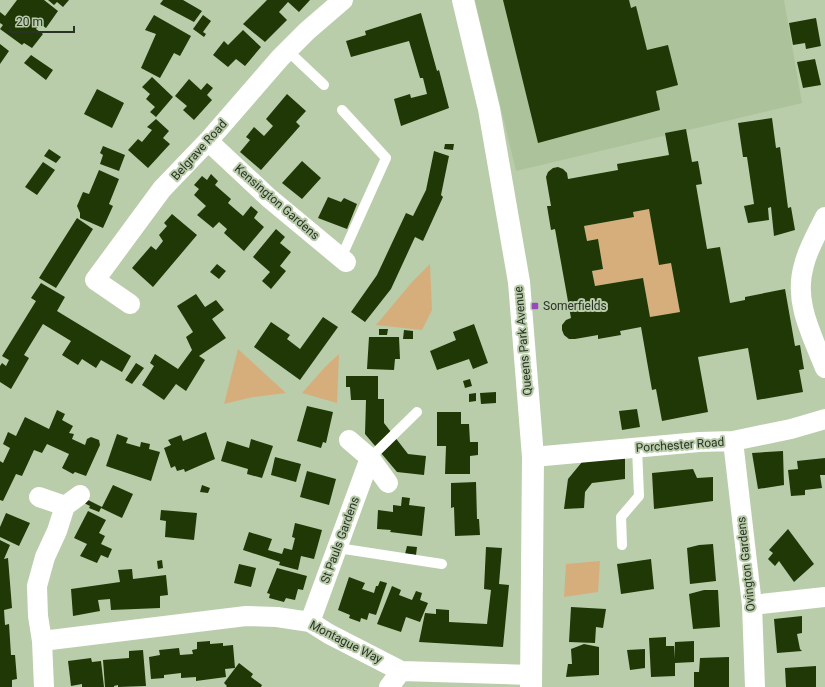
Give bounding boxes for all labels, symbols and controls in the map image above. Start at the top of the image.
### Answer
scale bar [10,8,74,34]
text: 20 m [16,15,43,29]
street label: Belgrave Road [168,117,230,183]
street label: Kensington Gardens [232,161,322,243]
street label: Queens Park Avenue [511,286,535,396]
place label: Somerfields [543,299,607,313]
marker: Somerfields [530,301,540,311]
street label: Porchester Road [635,435,725,455]
street label: St Pauls Gardens [318,495,362,585]
street label: Ovington Gardens [734,516,758,612]
street label: Montague Way [307,618,385,666]

